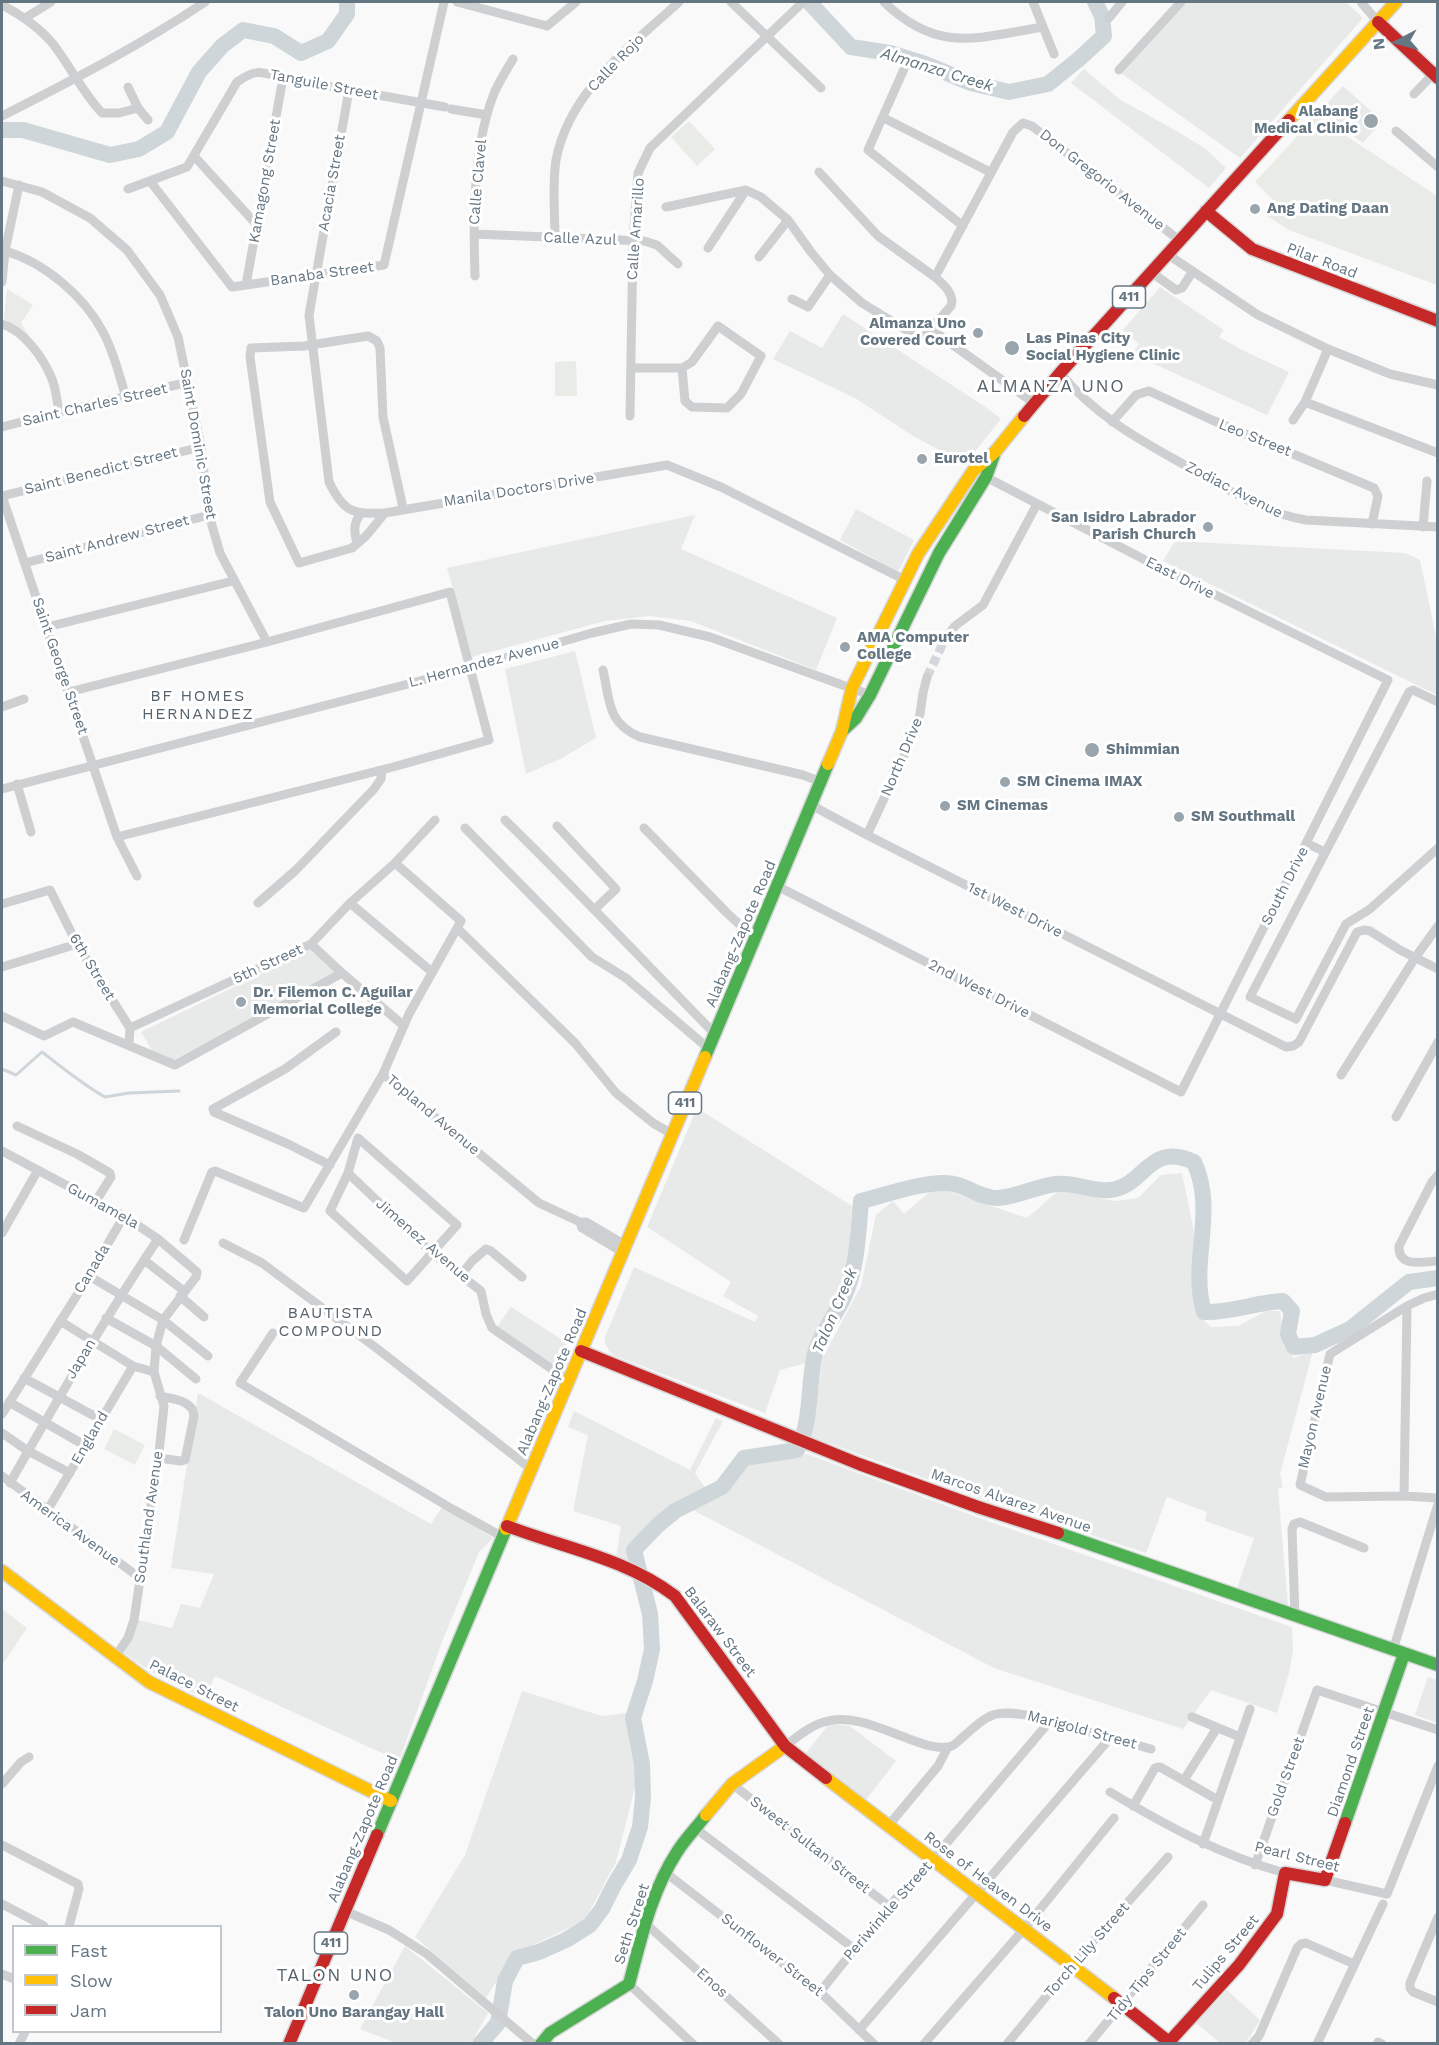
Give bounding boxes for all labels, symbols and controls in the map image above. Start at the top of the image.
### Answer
north arrow [1367,12,1427,72]
street label: Calle Rojo [584,30,648,96]
text: N [1369,37,1389,51]
water label: Almanza Creek [879,44,995,96]
street label: Tanguile Street [268,66,380,104]
place label: Alabang Medical Clinic [1254,103,1358,138]
marker: Alabang Medical Clinic [1362,112,1380,130]
street label: Kamagong Street [245,118,285,244]
street label: Don Gregorio Avenue [1036,126,1168,234]
street label: Acacia Street [315,133,349,233]
street label: Calle Clavel [465,138,491,226]
street label: Calle Amarillo [623,177,649,281]
place label: Ang Dating Daan [1267,200,1389,218]
marker: Ang Dating Daan [1248,202,1262,216]
street label: Calle Azul [543,229,617,249]
street label: Pilar Road [1284,239,1360,283]
street label: Banaba Street [269,258,375,290]
road number: 411 [1112,286,1146,308]
place label: Almanza Uno Covered Court [860,315,966,350]
marker: Almanza Uno Covered Court [971,326,985,340]
place label: Las Pinas City Social Hygiene Clinic [1026,330,1180,365]
marker: Las Pinas City Social Hygiene Clinic [1003,339,1021,357]
street label: Saint Dominic Street [176,367,220,521]
district label: ALMANZA UNO [977,376,1125,398]
street label: Saint Charles Street [21,380,169,430]
street label: Leo Street [1216,415,1294,461]
street label: Saint Benedict Street [23,443,179,499]
place label: Eurotel [934,450,988,468]
marker: Eurotel [915,452,929,466]
street label: Zodiac Avenue [1182,458,1286,522]
street label: Manila Doctors Drive [442,469,596,511]
place label: San Isidro Labrador Parish Church [1051,509,1196,544]
street label: Saint Andrew Street [43,511,191,567]
marker: San Isidro Labrador Parish Church [1201,520,1215,534]
street label: East Drive [1143,553,1217,603]
street label: Saint George Street [28,595,92,737]
place label: AMA Computer College [857,629,969,664]
street label: L. Hernandez Avenue [407,634,561,692]
marker: AMA Computer College [838,640,852,654]
district label: BF HOMES HERNANDEZ [142,686,254,724]
street label: North Drive [877,715,927,799]
marker: Shimmian [1083,741,1101,759]
place label: Shimmian [1106,741,1180,759]
place label: SM Cinema IMAX [1017,773,1142,791]
marker: SM Cinema IMAX [998,775,1012,789]
place label: SM Cinemas [957,797,1048,815]
marker: SM Cinemas [938,799,952,813]
place label: SM Southmall [1191,808,1295,826]
marker: SM Southmall [1172,810,1186,824]
street label: South Drive [1257,844,1313,928]
street label: Alabang-Zapote Road [702,858,780,1010]
street label: 1st West Drive [964,878,1066,942]
street label: 6th Street [65,930,119,1004]
street label: 5th Street [230,940,306,988]
street label: 2nd West Drive [925,956,1033,1022]
place label: Dr. Filemon C. Aguilar Memorial College [253,984,413,1019]
marker: Dr. Filemon C. Aguilar Memorial College [234,995,248,1009]
street label: Topland Avenue [383,1071,483,1159]
road number: 411 [668,1092,702,1114]
street label: Gumamela [64,1179,142,1233]
street label: Jimenez Avenue [372,1195,474,1287]
street label: Canada [70,1241,114,1297]
water label: Talon Creek [808,1265,862,1357]
district label: BAUTISTA COMPOUND [279,1303,383,1341]
street label: Alabang-Zapote Road [513,1306,591,1458]
street label: Japan [62,1336,100,1382]
street label: Mayon Avenue [1294,1364,1336,1470]
street label: England [68,1408,112,1468]
street label: Southland Avenue [131,1450,167,1584]
street label: Marcos Alvarez Avenue [928,1465,1094,1537]
street label: America Avenue [17,1486,123,1570]
street label: Balaraw Street [680,1583,760,1681]
street label: Palace Street [146,1656,242,1716]
street label: Diamond Street [1324,1704,1378,1820]
street label: Marigold Street [1025,1707,1139,1753]
street label: Gold Street [1263,1734,1309,1820]
street label: Alabang-Zapote Road [324,1753,402,1905]
street label: Sweet Sultan Street [746,1792,874,1898]
street label: Rose of Heaven Drive [920,1828,1056,1936]
street label: Pearl Street [1253,1838,1341,1876]
street label: Periwinkle Street [840,1858,936,1964]
street label: Seth Street [610,1881,654,1967]
street label: Torch Lily Street [1041,1899,1133,2001]
street label: Sunflower Street [717,1910,827,2000]
street label: Tulips Street [1189,1911,1263,1995]
street label: Tidy Tips Street [1104,1924,1190,2026]
legend [12,1925,222,2033]
road number: 411 [314,1932,348,1954]
text: Fast [70,1940,107,1961]
street label: Enos [693,1964,731,2002]
district label: TALON UNO [276,1965,394,1987]
text: Slow [70,1970,113,1991]
marker: Talon Uno Barangay Hall [347,1988,361,2002]
text: Jam [70,2000,107,2021]
place label: Talon Uno Barangay Hall [264,2004,444,2022]

